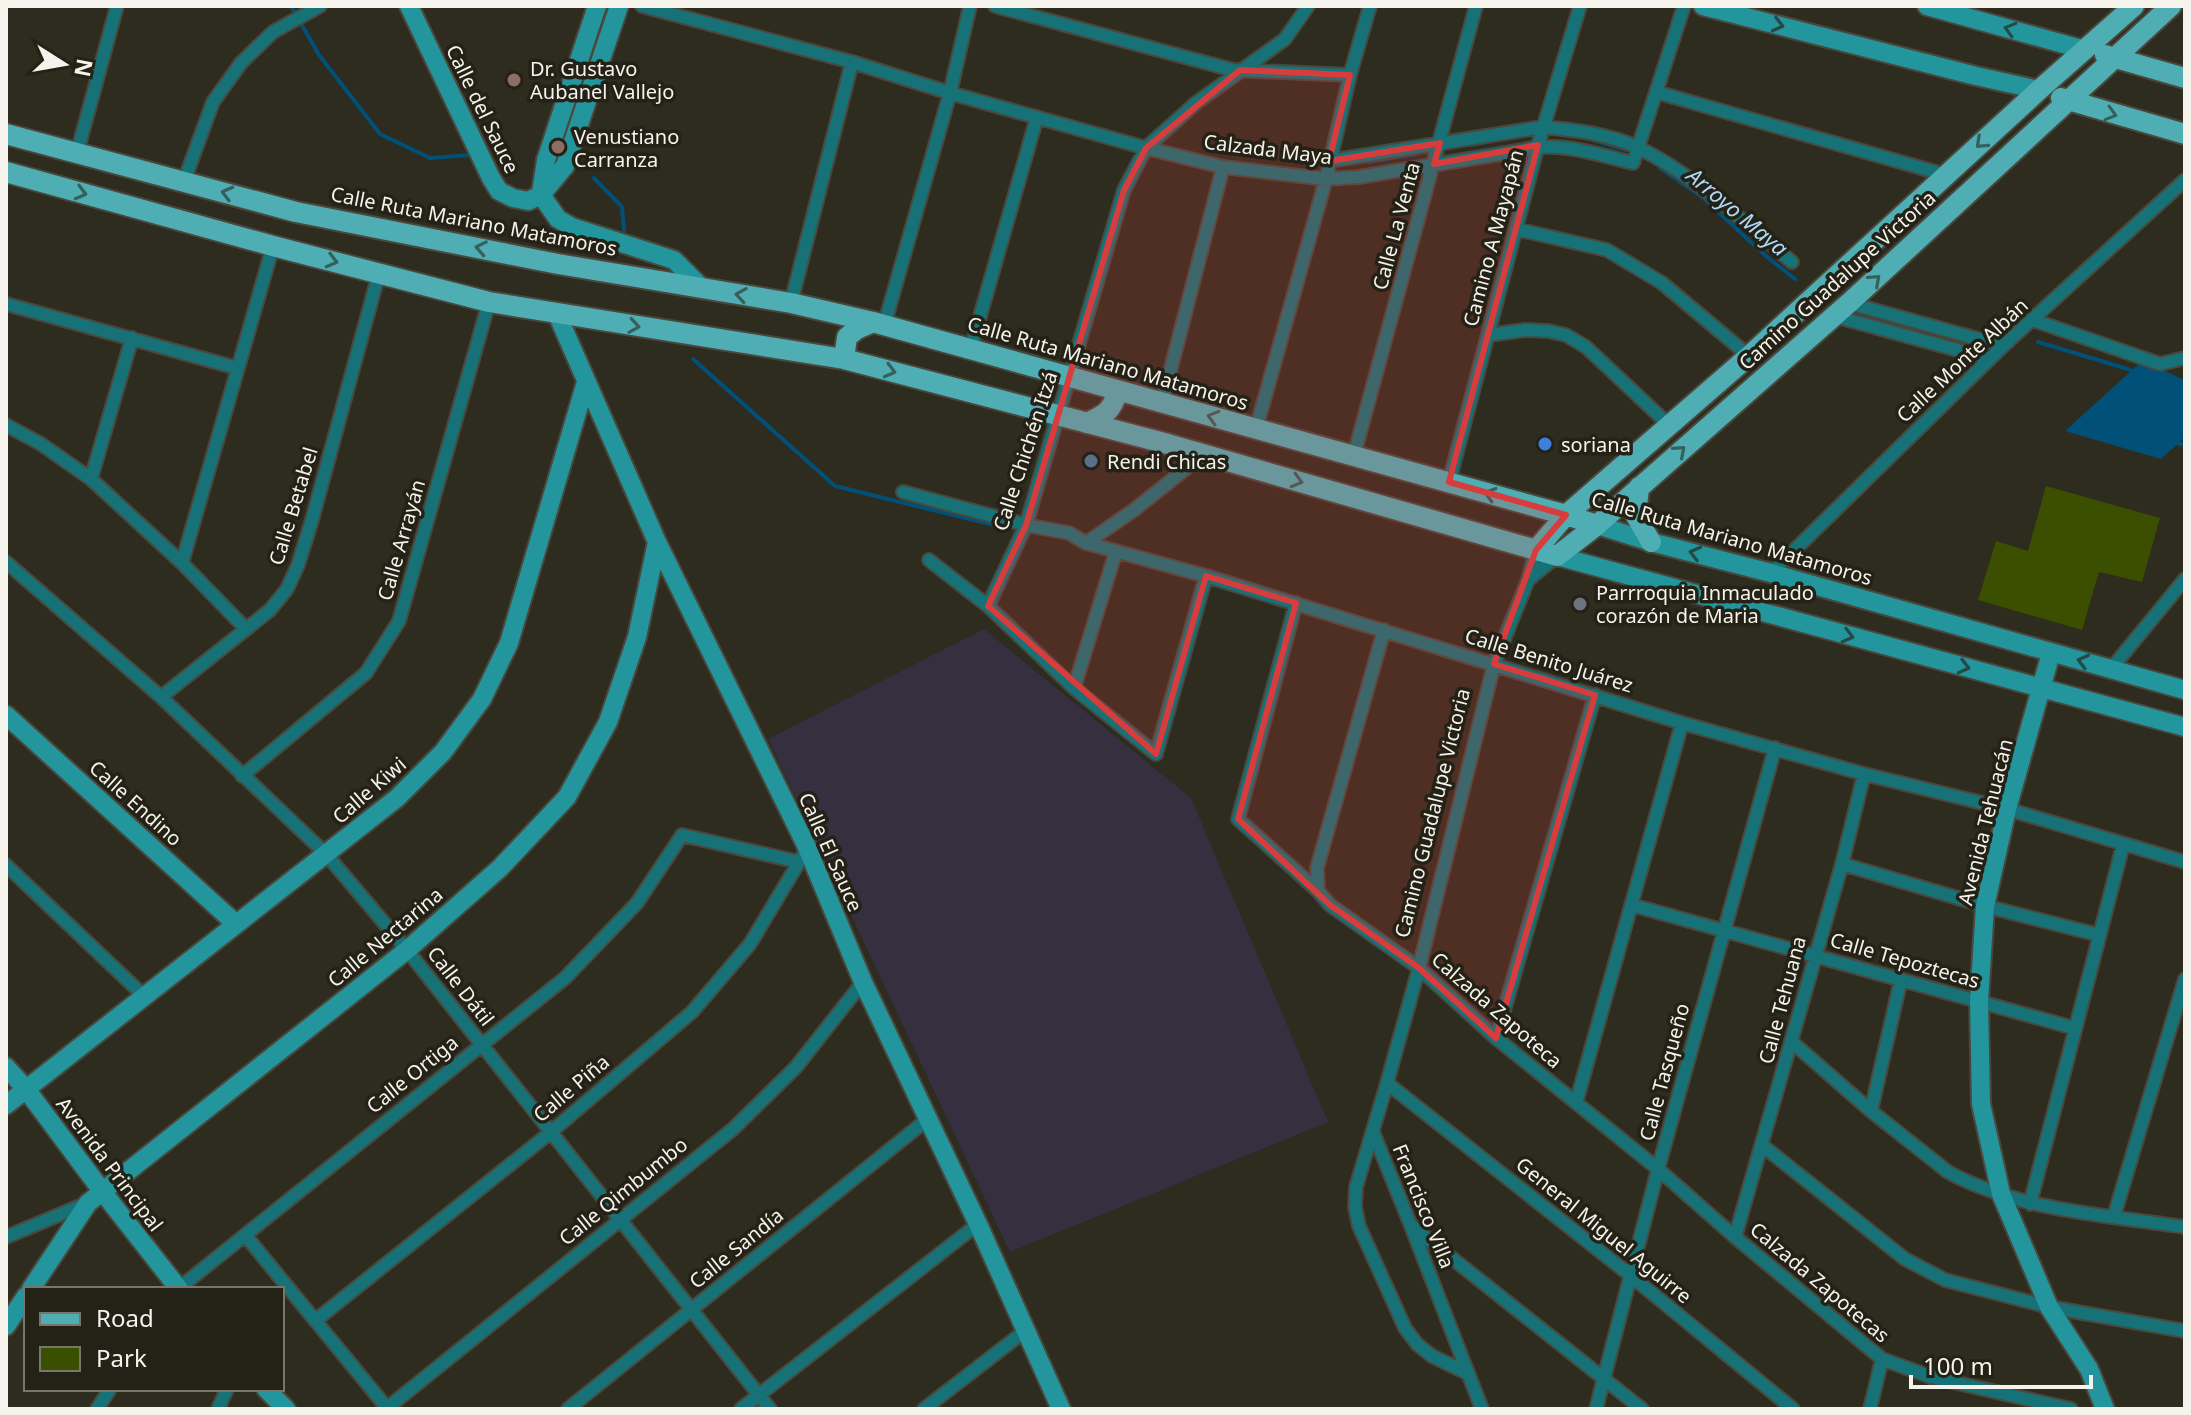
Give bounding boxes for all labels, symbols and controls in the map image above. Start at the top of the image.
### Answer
one-way arrow [1771,16,1785,33]
one-way arrow [2004,22,2018,39]
north arrow [24,24,104,104]
street label: Calle del Sauce [440,40,526,178]
place label: Dr. Gustavo Aubanel Vallejo [530,55,674,105]
text: N [68,56,101,80]
marker: Dr. Gustavo Aubanel Vallejo [505,71,523,89]
one-way arrow [2104,105,2118,121]
place label: Venustiano Carranza [574,123,679,173]
street label: Calzada Maya [1202,128,1334,170]
one-way arrow [1976,133,1991,147]
marker: Venustiano Carranza [549,138,567,156]
street label: Camino A Mayapán [1456,147,1530,329]
street label: Calle La Venta [1366,159,1426,293]
water label: Arroyo Maya [1680,159,1795,263]
street label: Calle Ruta Mariano Matamoros [329,180,619,262]
one-way arrow [74,183,88,200]
street label: Camino Guadalupe Victoria [1733,184,1941,376]
one-way arrow [221,186,235,202]
one-way arrow [475,241,488,258]
one-way arrow [325,252,338,269]
one-way arrow [1866,275,1881,289]
one-way arrow [735,287,748,304]
street label: Calle Monte Albán [1890,292,2034,428]
street label: Calle Ruta Mariano Matamoros [964,310,1252,416]
one-way arrow [628,317,641,334]
one-way arrow [883,362,897,379]
street label: Calle Chichén Itzá [986,368,1064,534]
one-way arrow [1206,410,1220,427]
place label: soriana [1561,431,1631,458]
marker: soriana [1536,435,1554,453]
street label: Calle Betabel [262,444,324,568]
one-way arrow [1671,447,1686,461]
place label: Rendi Chicas [1107,448,1226,475]
marker: Rendi Chicas [1082,452,1100,470]
one-way arrow [1289,472,1303,488]
street label: Calle Arrayán [371,476,431,604]
street label: Calle Ruta Mariano Matamoros [1588,485,1876,591]
one-way arrow [1484,487,1498,503]
one-way arrow [1689,546,1702,563]
place label: Parrroquia Inmaculado corazón de Maria [1596,579,1814,629]
marker: Parrroquia Inmaculado corazón de Maria [1571,595,1589,613]
street label: Calle Benito Juárez [1462,622,1636,698]
one-way arrow [1841,626,1855,643]
one-way arrow [2076,654,2090,671]
one-way arrow [1956,658,1970,675]
street label: Camino Guadalupe Victoria [1388,686,1476,940]
street label: Avenida Tehuacán [1951,736,2019,908]
street label: Calle Kiwi [327,751,411,829]
street label: Calle Endino [84,754,188,852]
street label: Calle El Sauce [793,788,869,916]
street label: Calle Nectarina [322,881,448,993]
street label: Calle Tepoztecas [1827,926,1983,994]
street label: Calle Tehuana [1752,933,1812,1067]
street label: Calle Dátil [421,941,501,1031]
street label: Calzada Zapoteca [1426,946,1568,1074]
street label: Calle Tasqueño [1633,1000,1695,1144]
street label: Calle Ortiga [361,1029,463,1119]
street label: Calle Piña [527,1048,615,1128]
street label: Avenida Principal [51,1091,169,1237]
street label: Calle Qimbumbo [553,1131,693,1251]
street label: Francisco Villa [1387,1140,1461,1272]
street label: General Miguel Aguirre [1511,1151,1697,1309]
street label: Calle Sandía [683,1202,789,1294]
street label: Calzada Zapotecas [1745,1216,1895,1348]
legend [24,1287,284,1391]
text: Road [96,1301,154,1334]
scale bar [1911,1339,2091,1389]
text: Park [96,1341,147,1374]
text: 100 m [1923,1349,1993,1382]

